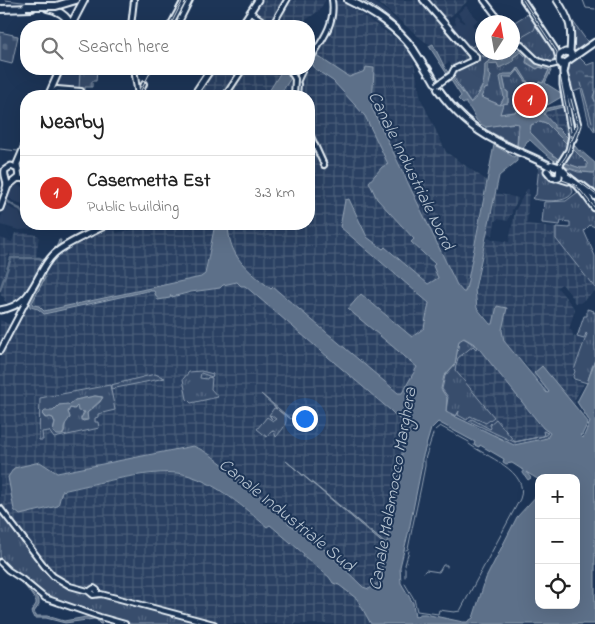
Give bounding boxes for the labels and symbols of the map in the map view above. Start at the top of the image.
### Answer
north arrow [475,15,520,60]
pin: 1 [514,81,546,119]
water label: Canale Industriale Nord [360,87,460,256]
water label: Canale Malamocco Marghera [363,385,425,593]
your location [292,406,318,432]
water label: Canale Industriale Sud [212,453,360,580]

